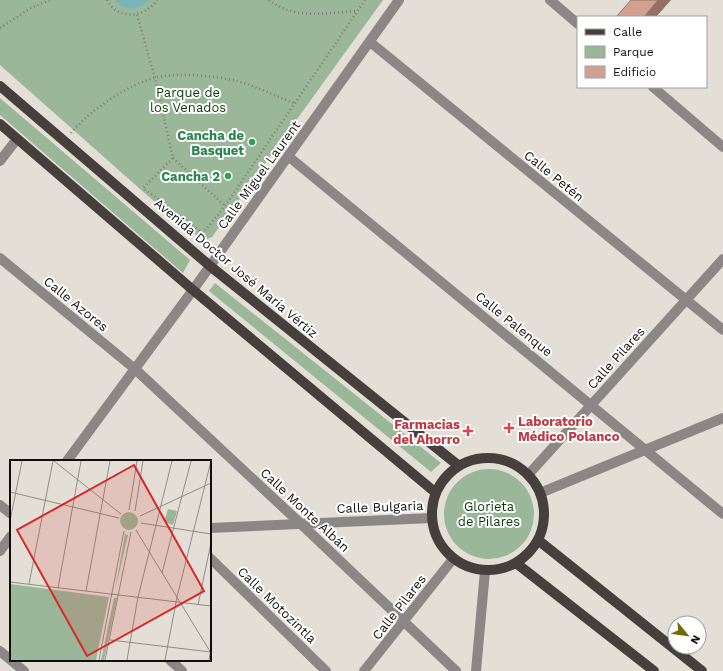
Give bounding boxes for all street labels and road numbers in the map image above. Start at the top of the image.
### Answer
street label: Calle Miguel Laurent [215,117,304,232]
street label: Calle Petén [521,147,587,205]
street label: Avenida Doctor José María Vértiz [151,195,321,341]
street label: Calle Azores [41,274,111,335]
street label: Calle Palenque [472,288,556,360]
street label: Calle Pilares [584,324,648,392]
street label: Calle Monte Albán [258,465,352,555]
street label: Calle Bulgaria [336,498,424,516]
street label: Calle Motozintla [235,564,320,647]
street label: Calle Pilares [369,571,429,642]

